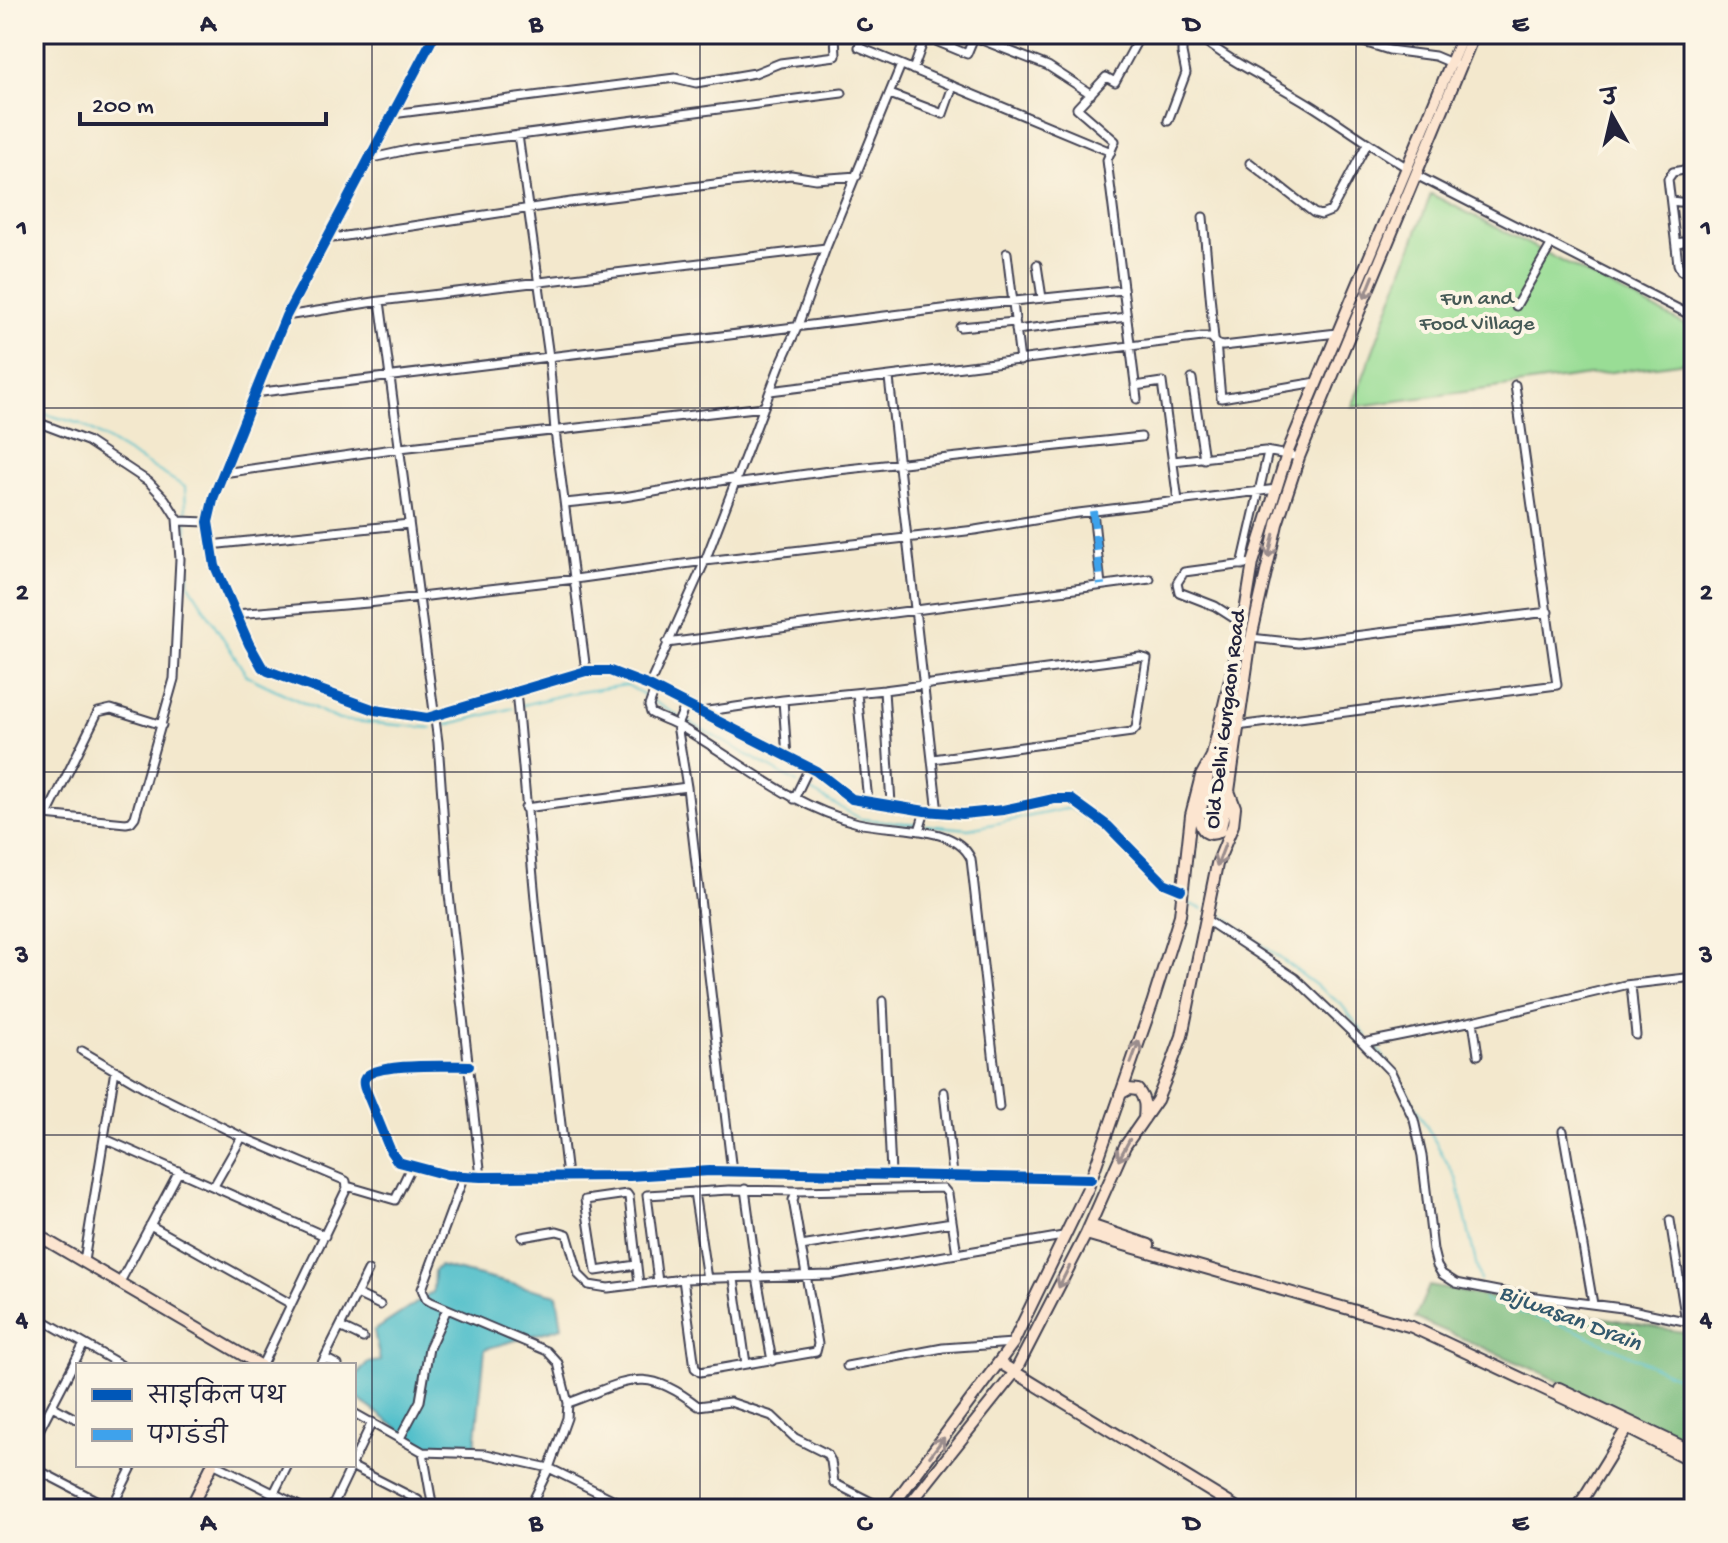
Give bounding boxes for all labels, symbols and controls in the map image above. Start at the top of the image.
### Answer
text: A [199,11,217,42]
text: B [528,11,544,42]
text: C [857,11,874,42]
text: D [1182,11,1202,42]
text: E [1512,11,1530,42]
scale bar [80,76,326,126]
north arrow [1572,76,1652,156]
text: उ [1599,86,1621,114]
text: 200 m [92,93,154,122]
text: 1 [16,215,27,246]
text: 1 [1700,215,1711,246]
one-way arrow [1361,274,1376,299]
park label: Fun and Food Village [1419,287,1535,338]
one-way arrow [1263,533,1278,559]
text: 2 [16,579,29,610]
text: 2 [1700,579,1713,610]
street label: Old Delhi Gurgaon Road [1201,606,1254,830]
one-way arrow [1213,842,1227,867]
text: 3 [14,942,29,973]
text: 3 [1698,942,1713,973]
one-way arrow [1129,1040,1143,1065]
one-way arrow [1116,1137,1132,1161]
one-way arrow [1056,1265,1071,1289]
water label: Bijwasan Drain [1495,1279,1645,1360]
text: 4 [15,1306,29,1337]
text: 4 [1699,1306,1713,1337]
legend [76,1363,356,1467]
text: साइकिल पथ [146,1377,287,1413]
text: पगडंडी [146,1417,229,1453]
one-way arrow [929,1436,946,1458]
text: A [199,1510,217,1541]
text: B [528,1510,544,1541]
text: C [857,1510,874,1541]
text: D [1182,1510,1202,1541]
text: E [1512,1510,1530,1541]

